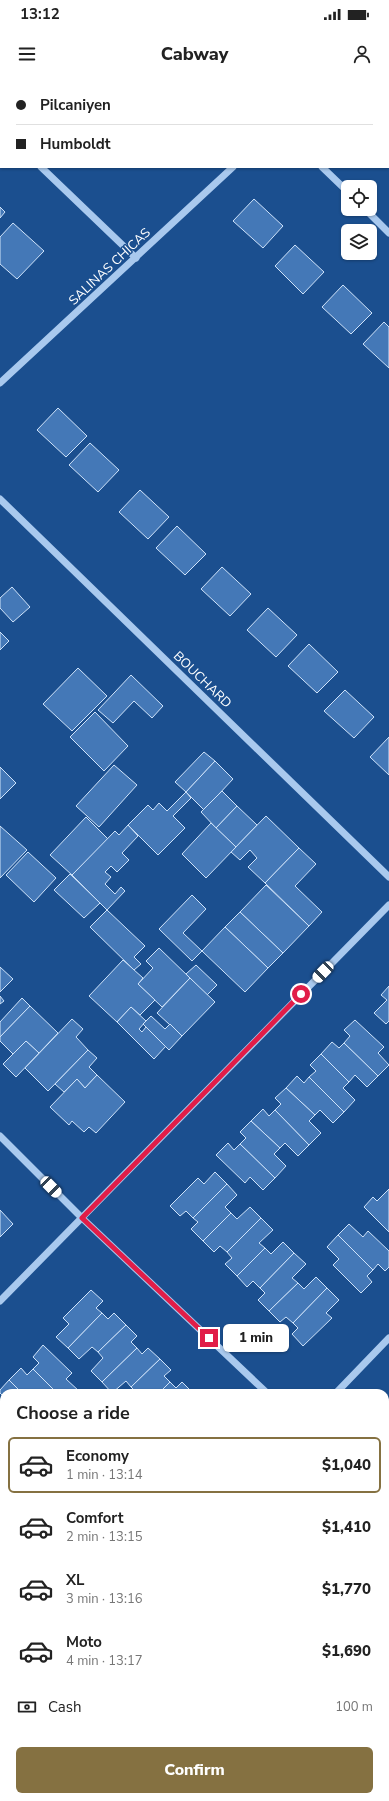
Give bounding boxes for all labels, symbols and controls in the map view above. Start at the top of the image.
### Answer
text: 13:12 [20,4,60,24]
text: Cabway [161,42,228,66]
icon: menu [16,43,38,65]
icon: person [351,43,373,65]
text: Pilcaniyen [40,95,111,115]
text: Humboldt [40,134,111,154]
map controls [341,180,377,260]
button: locate [341,180,377,216]
street label: SALINAS CHICAS [65,224,155,309]
button: layers [341,224,377,260]
street label: BOUCHARD [169,647,235,712]
car [310,959,336,985]
route start [292,985,310,1003]
car [38,1174,64,1200]
callout: 1 min [223,1324,289,1352]
route end [200,1329,218,1347]
text: 1 min [239,1329,273,1347]
text: Choose a ride [16,1401,130,1425]
text: Economy [66,1446,129,1466]
icon: car [18,1447,54,1483]
text: $1,040 [322,1455,371,1475]
text: 1 min · 13:14 [66,1466,142,1484]
text: Comfort [66,1508,123,1528]
icon: car [18,1509,54,1545]
text: $1,410 [322,1517,371,1537]
text: 2 min · 13:15 [66,1528,142,1546]
text: XL [66,1570,85,1590]
icon: car [18,1571,54,1607]
text: $1,770 [322,1579,371,1599]
text: 3 min · 13:16 [66,1590,142,1608]
text: Moto [66,1632,102,1652]
icon: car [18,1633,54,1669]
text: $1,690 [322,1641,371,1661]
text: 4 min · 13:17 [66,1652,142,1670]
icon: cash [16,1696,38,1718]
text: Cash [48,1697,82,1717]
text: 100 m [335,1698,373,1716]
button: Confirm [16,1747,373,1793]

